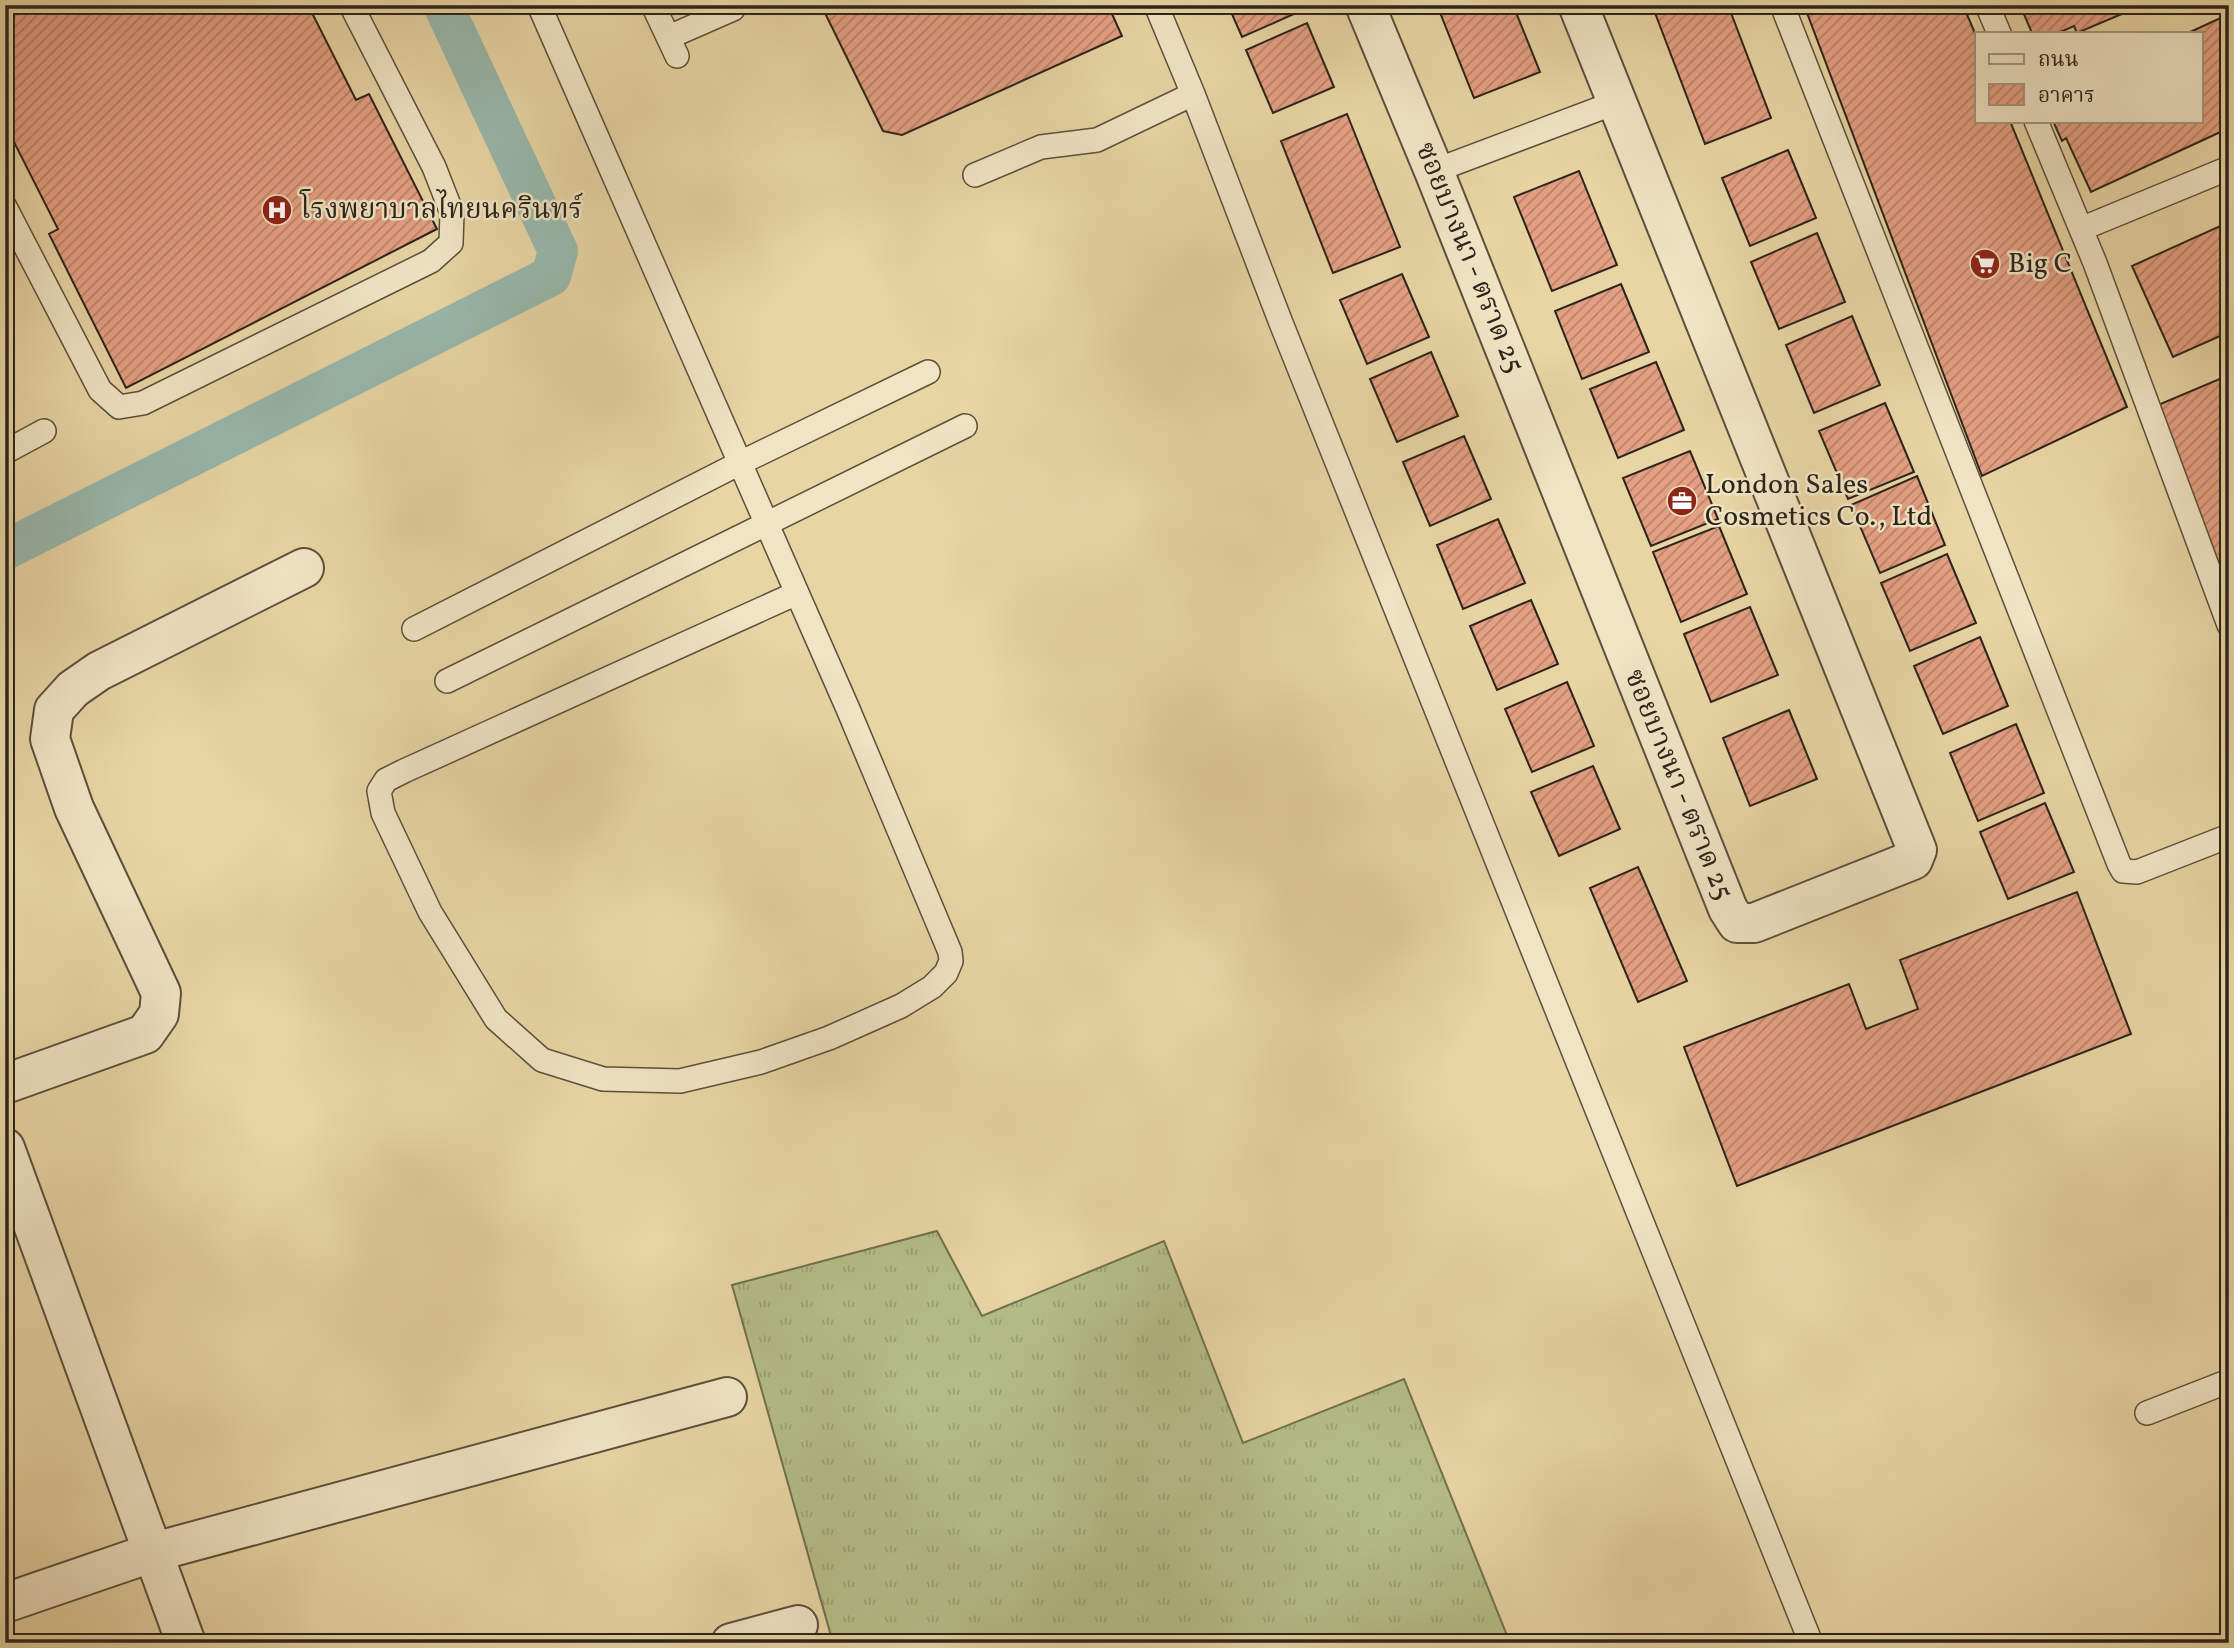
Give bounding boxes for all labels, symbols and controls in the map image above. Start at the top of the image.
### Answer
legend [1975,32,2202,122]
text: ถนน [2038,46,2079,75]
text: อาคาร [2038,82,2095,111]
street label: ซอยบางนา - ตราด 25 [1405,137,1533,379]
place label: โรงพยาบาลไทยนครินทร์ [299,189,583,230]
hospital icon: โรงพยาบาลไทยนครินทร์ [260,193,294,227]
place label: Big C [2008,245,2072,284]
supermarket icon: Big C [1968,247,2002,281]
place label: London Sales Cosmetics Co., Ltd [1705,466,1932,537]
office icon: London Sales Cosmetics Co., Ltd [1665,484,1699,518]
street label: ซอยบางนา - ตราด 25 [1614,664,1742,906]

